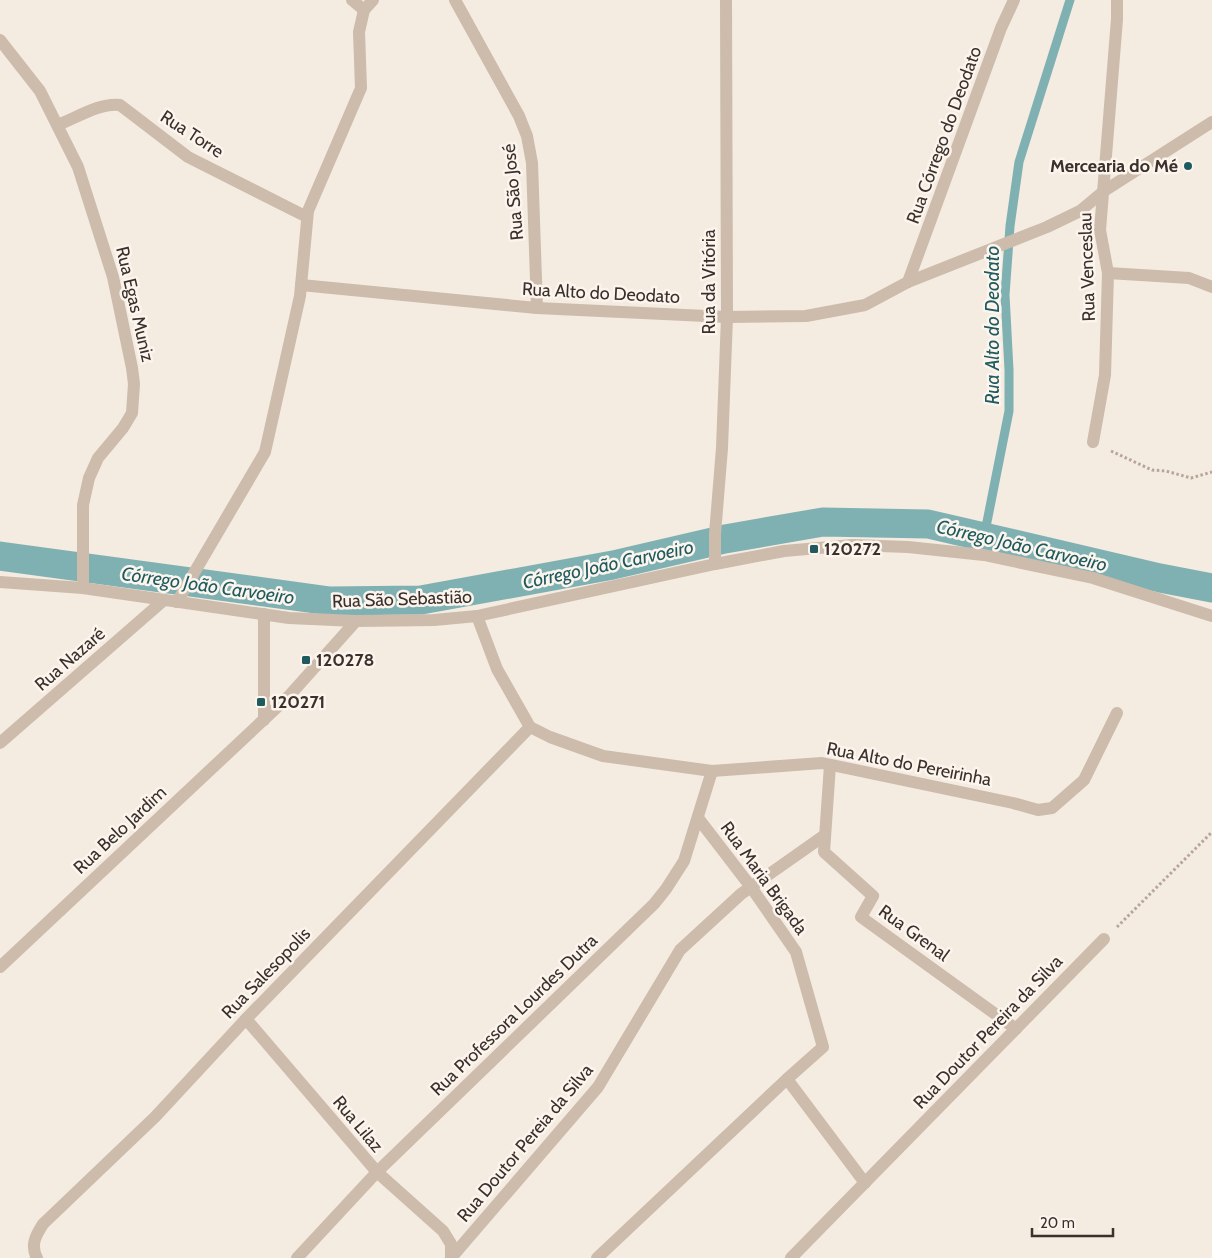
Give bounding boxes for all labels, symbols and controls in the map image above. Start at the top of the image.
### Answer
street label: Rua Córrego do Deodato [902,43,986,227]
street label: Rua Torre [156,105,228,163]
street label: Rua São José [498,143,528,241]
place label: Mercearia do Mé [1050,155,1178,177]
marker: Mercearia do Mé [1182,160,1194,172]
street label: Rua Venceslau [1074,212,1100,322]
street label: Rua da Vitória [698,229,720,335]
street label: Rua Egas Muniz [111,244,159,364]
water label: Rua Alto do Deodato [981,245,1004,404]
street label: Rua Alto do Deodato [521,278,681,308]
water label: Córrego João Carvoeiro [934,515,1110,576]
water label: Córrego João Carvoeiro [520,535,696,594]
place label: 120272 [824,538,881,560]
marker: 120272 [808,543,820,555]
water label: Córrego João Carvoeiro [120,562,296,609]
street label: Rua São Sebastião [332,586,472,612]
street label: Rua Nazaré [30,623,110,695]
place label: 120278 [316,649,374,671]
marker: 120278 [300,654,312,666]
place label: 120271 [271,691,325,713]
marker: 120271 [255,696,267,708]
street label: Rua Alto do Pereirinha [825,737,994,791]
street label: Rua Belo Jardim [69,781,171,879]
street label: Rua Maria Brigada [716,817,813,939]
street label: Rua Grenal [874,900,954,967]
street label: Rua Salesopolis [217,923,315,1023]
street label: Rua Professora Lourdes Dutra [426,929,602,1100]
street label: Rua Doutor Pereira da Silva [909,950,1067,1113]
street label: Rua Doutor Pereia da Silva [452,1059,598,1227]
street label: Rua Lilaz [328,1091,388,1157]
scale bar [1032,1206,1113,1238]
text: 20 m [1040,1214,1075,1232]

